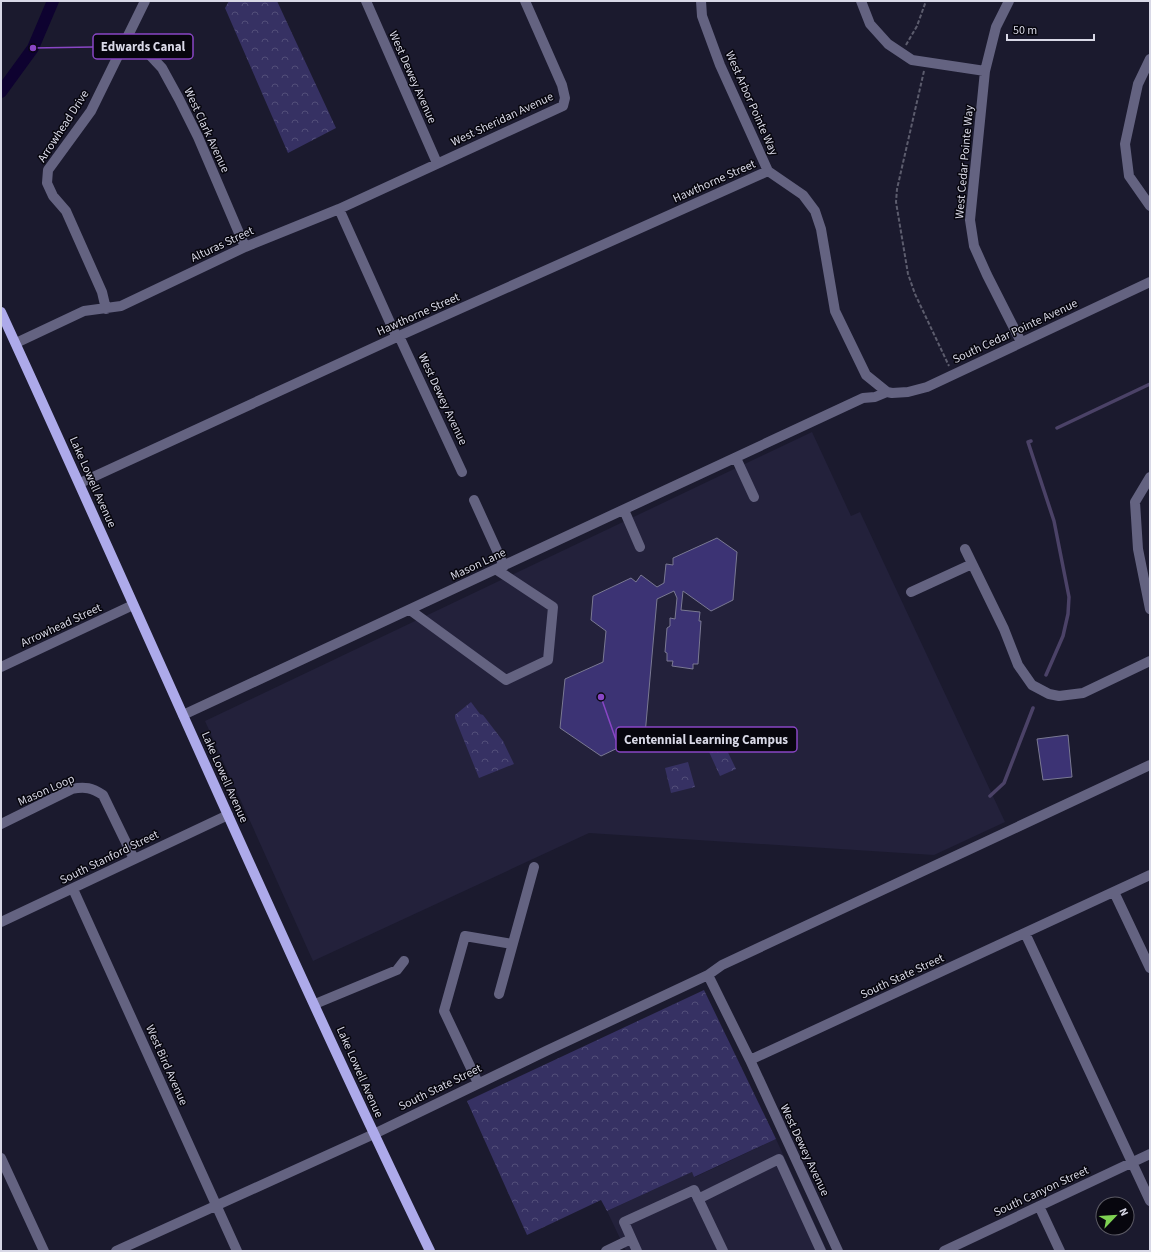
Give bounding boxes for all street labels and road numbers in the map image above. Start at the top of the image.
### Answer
street label: West Dewey Avenue [385,28,441,126]
street label: West Arbor Pointe Way [721,48,782,158]
street label: West Clark Avenue [179,85,234,176]
street label: Arrowhead Drive [34,87,93,166]
street label: West Sheridan Avenue [448,88,556,151]
street label: West Cedar Pointe Way [951,104,978,220]
street label: Hawthorne Street [670,156,758,207]
street label: Alturas Street [188,222,256,266]
street label: Hawthorne Street [374,289,462,340]
street label: South Cedar Pointe Avenue [950,295,1081,368]
street label: West Dewey Avenue [414,350,471,448]
street label: Lake Lowell Avenue [65,434,120,531]
street label: Mason Lane [448,544,509,585]
street label: Arrowhead Street [18,599,104,652]
street label: Lake Lowell Avenue [197,729,252,826]
street label: Mason Loop [15,770,78,811]
street label: South Stanford Street [57,826,161,889]
street label: South State Street [858,950,947,1003]
street label: West Bird Avenue [141,1022,192,1108]
street label: Lake Lowell Avenue [332,1024,387,1121]
street label: South State Street [396,1060,485,1115]
street label: West Dewey Avenue [776,1101,833,1199]
street label: South Canyon Street [991,1162,1091,1221]

